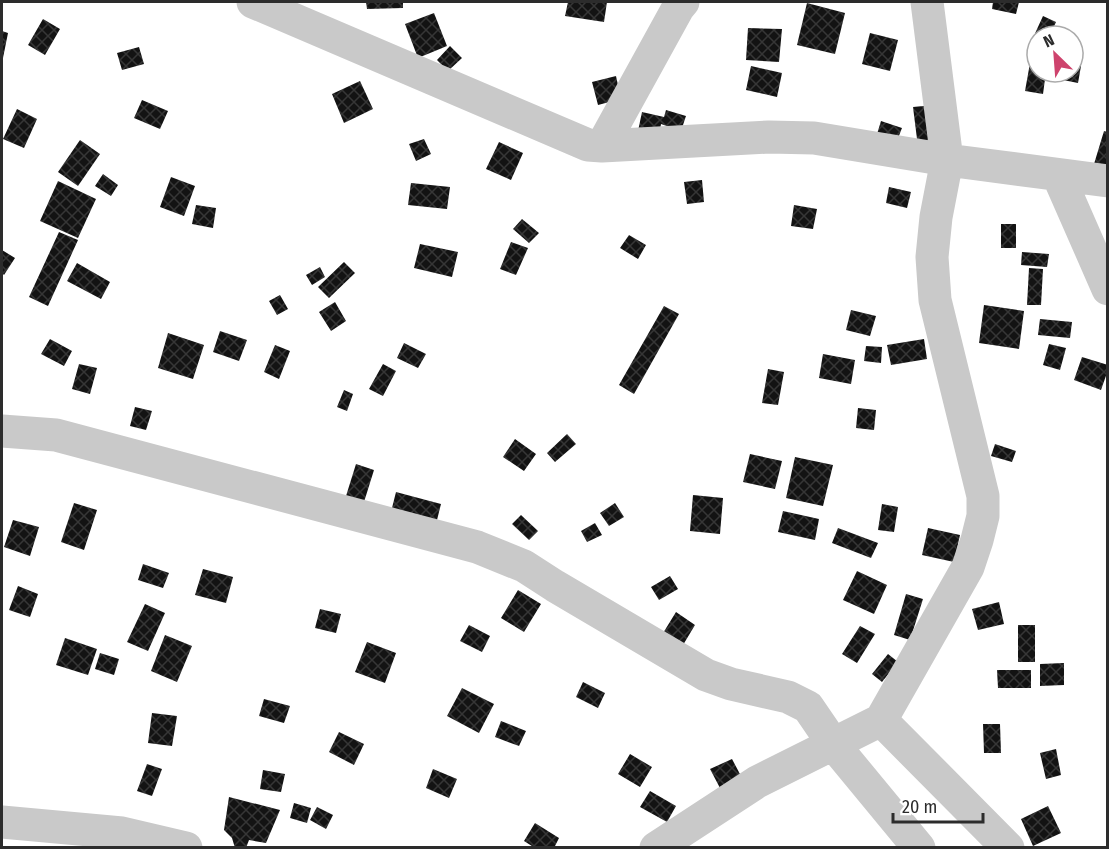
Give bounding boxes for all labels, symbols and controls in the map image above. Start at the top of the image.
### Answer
north arrow [1025,24,1085,84]
text: N [1041,30,1057,51]
scale bar [893,786,983,824]
text: 20 m [902,796,937,818]

